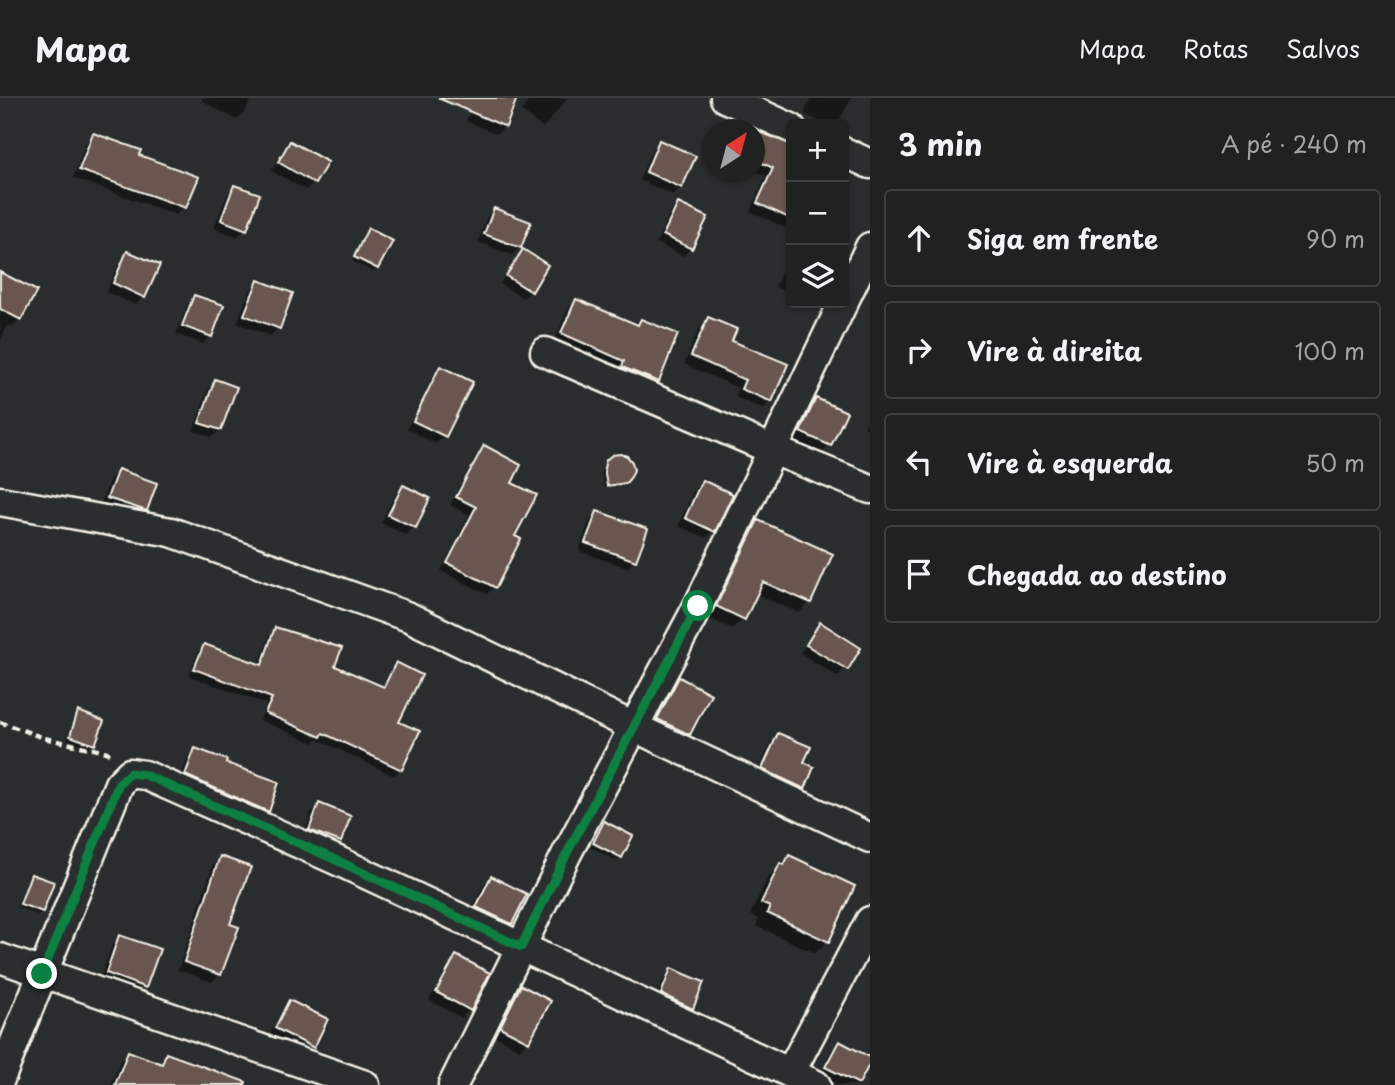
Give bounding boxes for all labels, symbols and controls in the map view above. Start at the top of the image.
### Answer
text: Mapa [35,23,130,73]
text: Mapa [1079,30,1145,66]
text: Rotas [1183,30,1248,66]
text: Salvos [1286,30,1360,66]
north arrow [702,119,765,182]
map controls [786,119,849,308]
button: + [786,119,849,182]
text: 3 min [898,121,983,166]
text: A pé · 240 m [1221,126,1367,161]
button: − [786,182,849,245]
icon: ahead [900,219,938,257]
text: Siga em frente [967,219,1158,258]
text: 90 m [1306,221,1365,256]
button: layers [786,245,849,308]
icon: right [900,331,938,369]
text: Vire à direita [967,331,1142,370]
text: 100 m [1295,333,1365,368]
icon: left [900,443,938,481]
text: Vire à esquerda [967,443,1173,482]
text: 50 m [1305,445,1365,480]
icon: arrive [900,555,938,593]
text: Chegada ao destino [967,555,1226,594]
route start [682,590,713,621]
route end [26,958,57,989]

